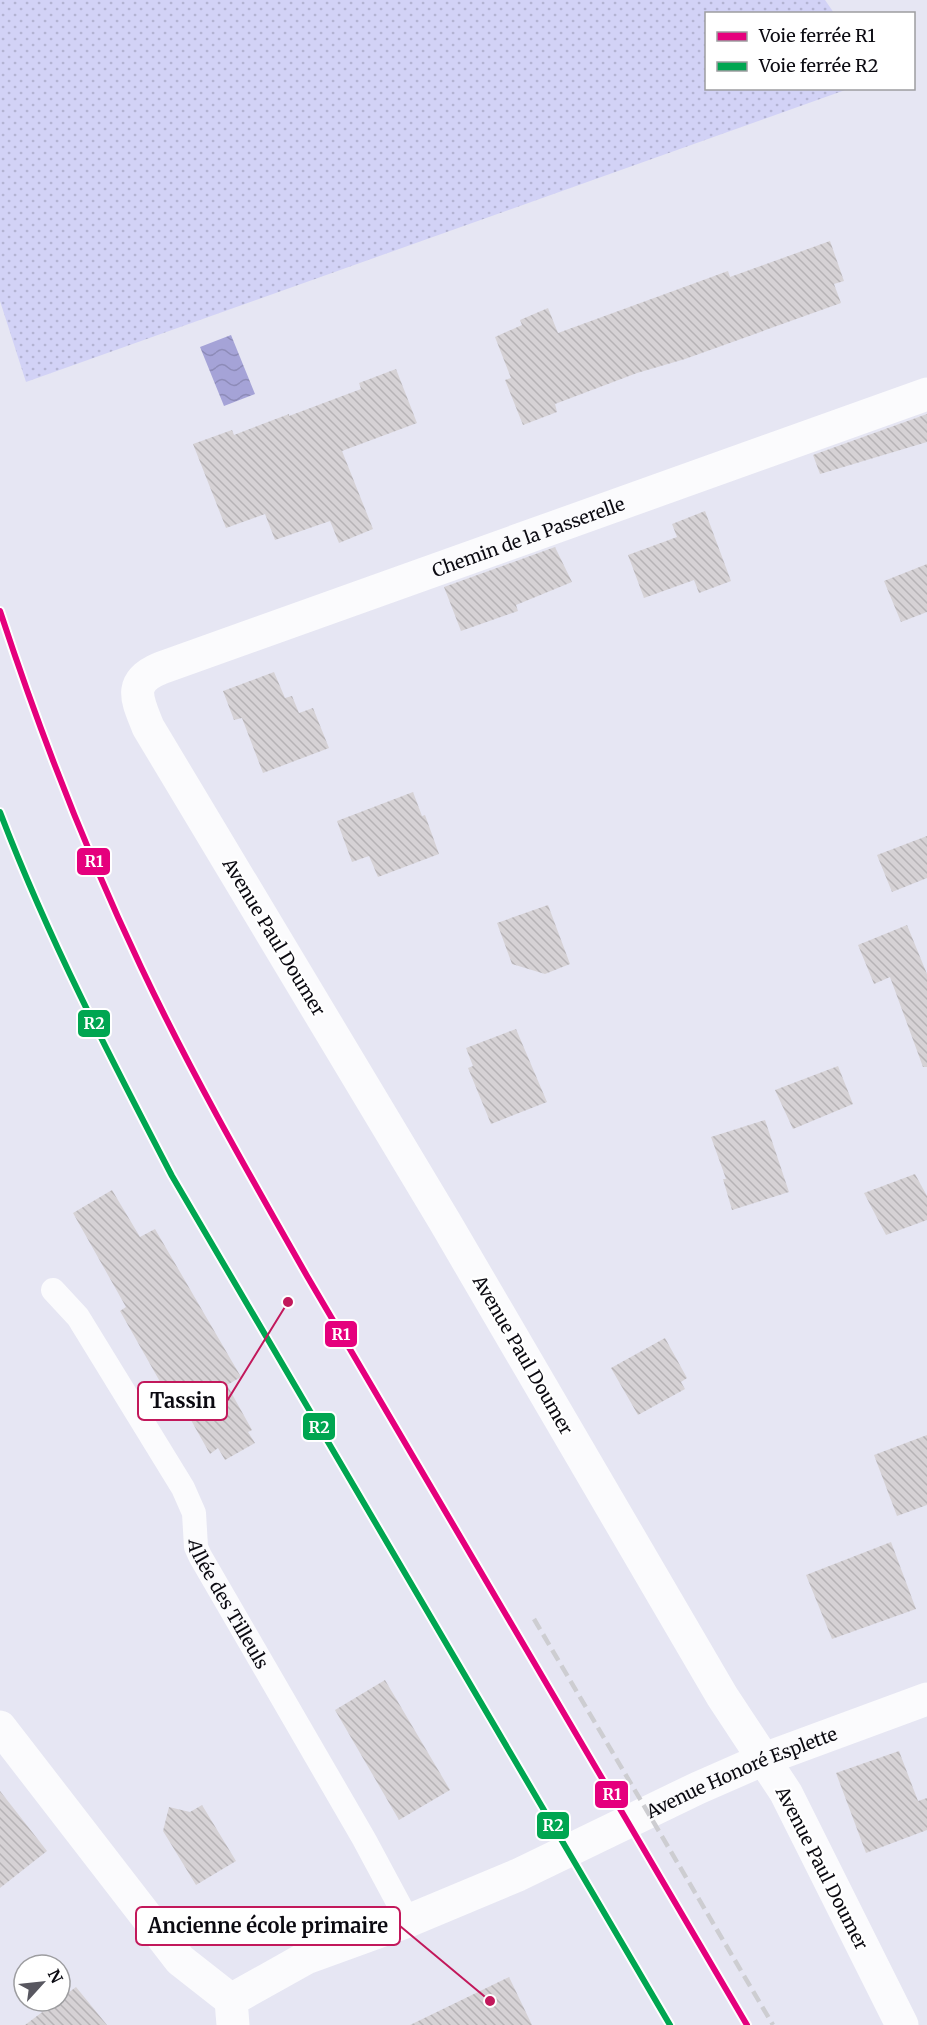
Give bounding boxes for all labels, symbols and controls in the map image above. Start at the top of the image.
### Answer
legend [705,12,915,90]
text: Voie ferrée R1 [758,24,876,47]
text: Voie ferrée R2 [758,54,878,77]
street label: Chemin de la Passerelle [429,492,628,582]
line badge: R1 [76,847,111,876]
text: R1 [85,851,104,871]
street label: Avenue Paul Doumer [217,853,330,1020]
line badge: R2 [77,1009,111,1038]
text: R2 [83,1013,105,1033]
street label: Avenue Paul Doumer [467,1270,578,1439]
line badge: R1 [324,1320,358,1348]
text: R1 [332,1324,351,1344]
callout: Tassin [138,1382,227,1420]
text: Tassin [150,1388,216,1413]
line badge: R2 [302,1412,336,1441]
text: R2 [308,1417,330,1437]
street label: Allée des Tilleuls [184,1538,274,1673]
street label: Avenue Honoré Esplette [641,1722,840,1823]
line badge: R1 [594,1780,629,1809]
street label: Avenue Paul Doumer [770,1782,873,1953]
text: R1 [603,1784,622,1804]
line badge: R2 [536,1811,570,1840]
text: R2 [542,1815,564,1835]
callout: Ancienne école primaire [136,1907,400,1945]
text: Ancienne école primaire [147,1913,388,1938]
north arrow [12,1953,72,2013]
text: N [44,1966,67,1987]

